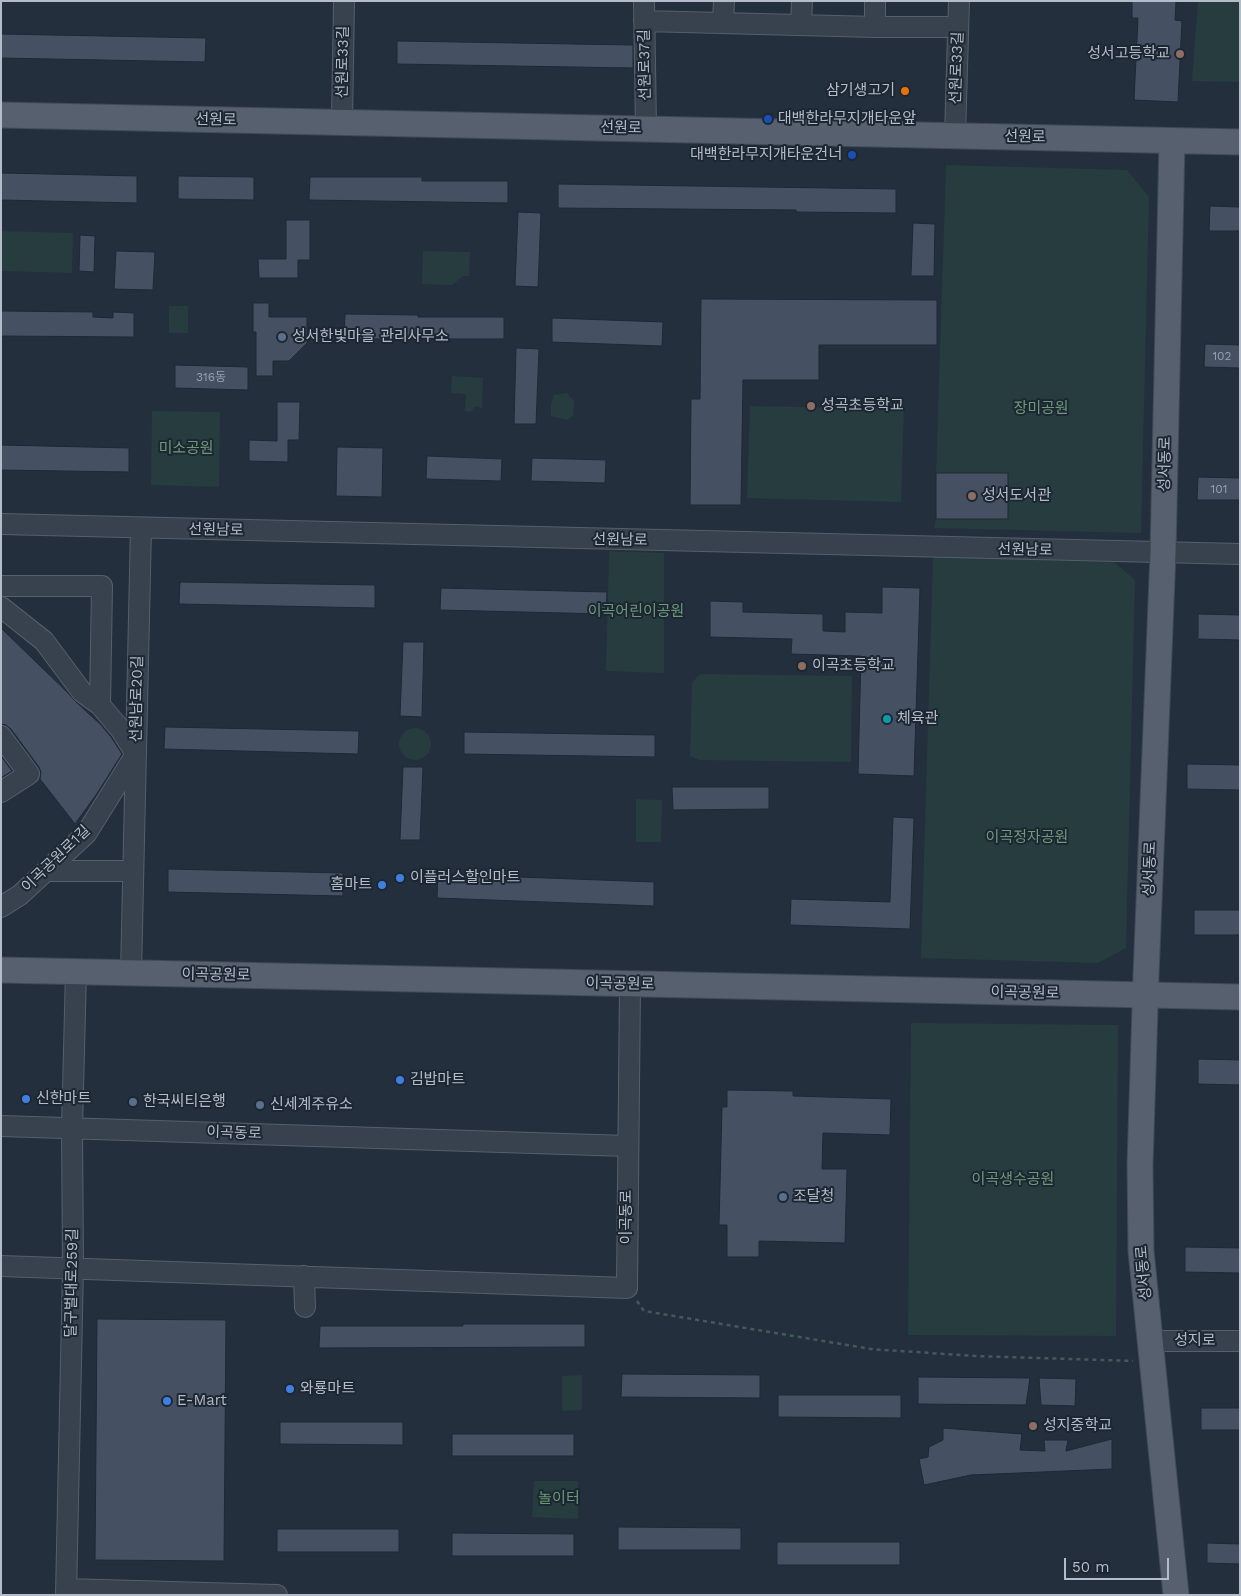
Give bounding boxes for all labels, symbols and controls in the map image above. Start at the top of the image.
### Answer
street label: 선원로33길 [333,26,353,98]
street label: 선원로37길 [635,29,655,101]
street label: 선원로33길 [947,31,967,105]
place label: 성서고등학교 [1087,45,1170,63]
marker: 성서고등학교 [1174,48,1186,60]
place label: 삼기생고기 [826,82,895,100]
marker: 삼기생고기 [899,85,911,97]
place label: 대백한라무지개타운앞 [778,110,916,128]
street label: 선원로 [195,111,237,129]
marker: 대백한라무지개타운앞 [762,113,774,125]
street label: 선원로 [600,119,642,137]
street label: 선원로 [1004,128,1046,146]
place label: 대백한라무지개타운건너 [690,146,842,164]
marker: 대백한라무지개타운건너 [846,149,858,161]
place label: 성서한빛마을 관리사무소 [292,328,449,346]
marker: 성서한빛마을 관리사무소 [276,331,288,343]
house number: 102 [1212,349,1232,363]
house number: 316동 [196,370,226,384]
place label: 성곡초등학교 [821,397,904,415]
marker: 성곡초등학교 [805,400,817,412]
park label: 장미공원 [1013,400,1069,418]
street label: 성서동로 [1156,436,1174,492]
park label: 미소공원 [158,440,214,458]
house number: 101 [1211,482,1227,496]
place label: 성서도서관 [982,487,1051,505]
marker: 성서도서관 [966,490,978,502]
street label: 선원남로 [188,521,244,539]
street label: 선원남로 [592,531,648,549]
street label: 선원남로 [997,541,1053,559]
park label: 이곡어린이공원 [588,603,684,621]
street label: 선원남로20길 [127,655,147,743]
place label: 이곡초등학교 [812,657,895,675]
marker: 이곡초등학교 [796,660,808,672]
place label: 체육관 [897,710,938,728]
marker: 체육관 [881,713,893,725]
street label: 이곡공원로1길 [18,822,94,896]
park label: 이곡정자공원 [986,829,1068,847]
street label: 성서동로 [1140,841,1160,897]
place label: 이플러스할인마트 [410,869,520,887]
marker: 이플러스할인마트 [394,872,406,884]
place label: 홈마트 [331,876,372,894]
marker: 홈마트 [376,879,388,891]
street label: 이곡공원로 [181,965,251,985]
street label: 이곡공원로 [585,974,655,994]
street label: 이곡공원로 [990,983,1060,1003]
place label: 김밥마트 [410,1071,465,1089]
marker: 김밥마트 [394,1074,406,1086]
place label: 신한마트 [36,1090,91,1108]
marker: 신한마트 [20,1093,32,1105]
place label: 한국씨티은행 [143,1093,226,1111]
marker: 한국씨티은행 [127,1096,139,1108]
place label: 신세계주유소 [270,1096,353,1114]
marker: 신세계주유소 [254,1099,266,1111]
street label: 이곡동로 [206,1123,262,1143]
park label: 이곡생수공원 [972,1171,1054,1189]
place label: 조달청 [793,1188,834,1206]
street label: 이곡동로 [618,1189,636,1245]
marker: 조달청 [777,1191,789,1203]
street label: 달구벌대로259길 [62,1228,82,1338]
street label: 성서동로 [1133,1245,1155,1301]
street label: 성지로 [1174,1332,1216,1350]
place label: 와룡마트 [300,1380,355,1398]
marker: 와룡마트 [284,1383,296,1395]
place label: E-Mart [177,1392,227,1410]
marker: E-Mart [161,1395,173,1407]
place label: 성지중학교 [1043,1417,1112,1435]
marker: 성지중학교 [1027,1420,1039,1432]
park label: 놀이터 [538,1490,580,1508]
scale bar [1066,1548,1171,1580]
text: 50 m [1072,1558,1109,1576]

